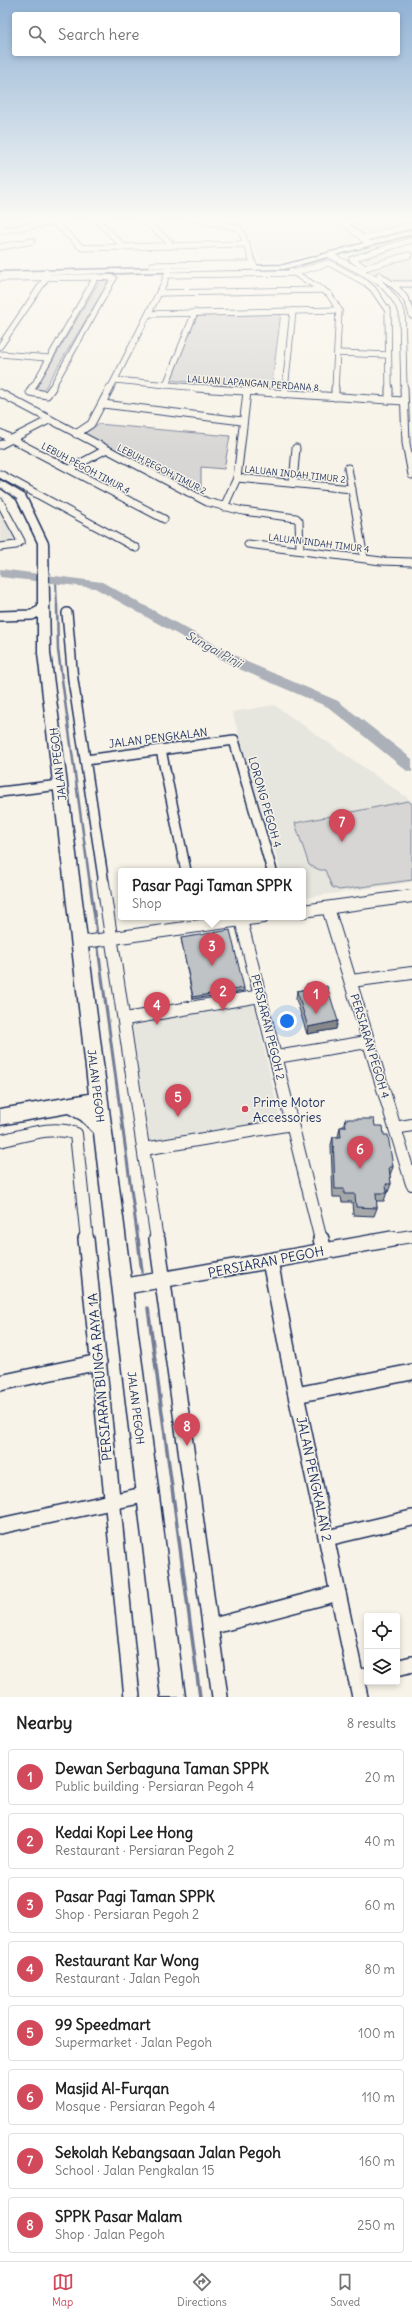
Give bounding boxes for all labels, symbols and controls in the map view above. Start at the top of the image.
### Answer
search box [12,12,400,56]
icon: search [26,23,48,45]
text: Search here [58,25,139,44]
street label: LALUAN LAPANGAN PERDANA 8 [187,373,319,393]
street label: LEBUH PEGOH TIMUR 4 [40,440,132,496]
street label: LEBUH PEGOH TIMUR 2 [116,442,208,496]
street label: LALUAN INDAH TIMUR 2 [244,463,346,485]
street label: LALUAN INDAH TIMUR 4 [268,531,370,555]
water label: Sungai Pinji [183,627,246,671]
street label: JALAN PENGKALAN [108,725,208,751]
street label: JALAN PEGOH [47,727,69,801]
street label: LORONG PEGOH 4 [245,755,285,849]
pin: 7 [329,809,355,842]
popup [118,868,306,920]
text: Pasar Pagi Taman SPPK [132,876,292,895]
text: Shop [132,895,162,912]
pin: 3 [199,933,225,966]
street label: PERSIARAN PEGOH 2 [248,973,288,1081]
pin: 2 [210,978,236,1011]
pin: 1 [303,981,329,1014]
pin: 4 [144,992,170,1025]
street label: PERSIARAN PEGOH 4 [347,992,393,1100]
your location [277,1011,297,1031]
street label: JALAN PEGOH [85,1049,107,1123]
pin: 5 [165,1084,191,1117]
place label: Prime Motor Accessories [253,1094,326,1126]
marker: Prime Motor Accessories [240,1104,250,1114]
pin: 6 [347,1136,373,1169]
street label: PERSIARAN PEGOH [207,1242,325,1282]
street label: PERSIARAN BUNGA RAYA 1A [84,1292,116,1462]
street label: JALAN PEGOH [125,1371,147,1445]
pin: 8 [174,1413,200,1446]
street label: JALAN PENGKALAN 2 [292,1415,336,1543]
map controls [364,1613,400,1685]
button: locate [364,1613,400,1649]
button: layers [364,1649,400,1685]
text: Nearby [16,1712,72,1734]
text: 8 results [347,1715,396,1732]
text: Dewan Serbaguna Taman SPPK [55,1759,269,1778]
text: 1 [27,1769,33,1786]
text: 20 m [365,1769,395,1786]
text: Public building · Persiaran Pegoh 4 [55,1778,254,1795]
text: Kedai Kopi Lee Hong [55,1823,193,1842]
text: 2 [26,1833,34,1850]
text: 40 m [364,1833,395,1850]
text: Restaurant · Persiaran Pegoh 2 [55,1842,234,1859]
text: Pasar Pagi Taman SPPK [55,1887,215,1906]
text: 3 [26,1897,34,1914]
text: 60 m [364,1897,395,1914]
text: Shop · Persiaran Pegoh 2 [55,1906,199,1923]
text: Restaurant Kar Wong [55,1951,199,1970]
text: 4 [26,1961,34,1978]
text: 80 m [364,1961,395,1978]
text: Restaurant · Jalan Pegoh [55,1970,200,1987]
text: 99 Speedmart [55,2015,151,2034]
text: 5 [26,2025,34,2042]
text: 100 m [358,2025,395,2042]
text: Supermarket · Jalan Pegoh [55,2034,212,2051]
text: Masjid Al-Furqan [55,2079,169,2098]
text: 6 [26,2089,34,2106]
text: 110 m [362,2089,395,2106]
text: Mosque · Persiaran Pegoh 4 [55,2098,216,2115]
text: Sekolah Kebangsaan Jalan Pegoh [55,2143,281,2162]
text: 7 [27,2153,33,2170]
text: 160 m [359,2153,395,2170]
text: School · Jalan Pengkalan 15 [55,2162,215,2179]
text: SPPK Pasar Malam [55,2207,182,2226]
text: 8 [26,2217,34,2234]
text: 250 m [357,2217,395,2234]
text: Shop · Jalan Pegoh [55,2226,165,2243]
tab: Map [52,2271,74,2309]
tab: Directions [177,2271,227,2309]
tab: Saved [330,2271,360,2309]

